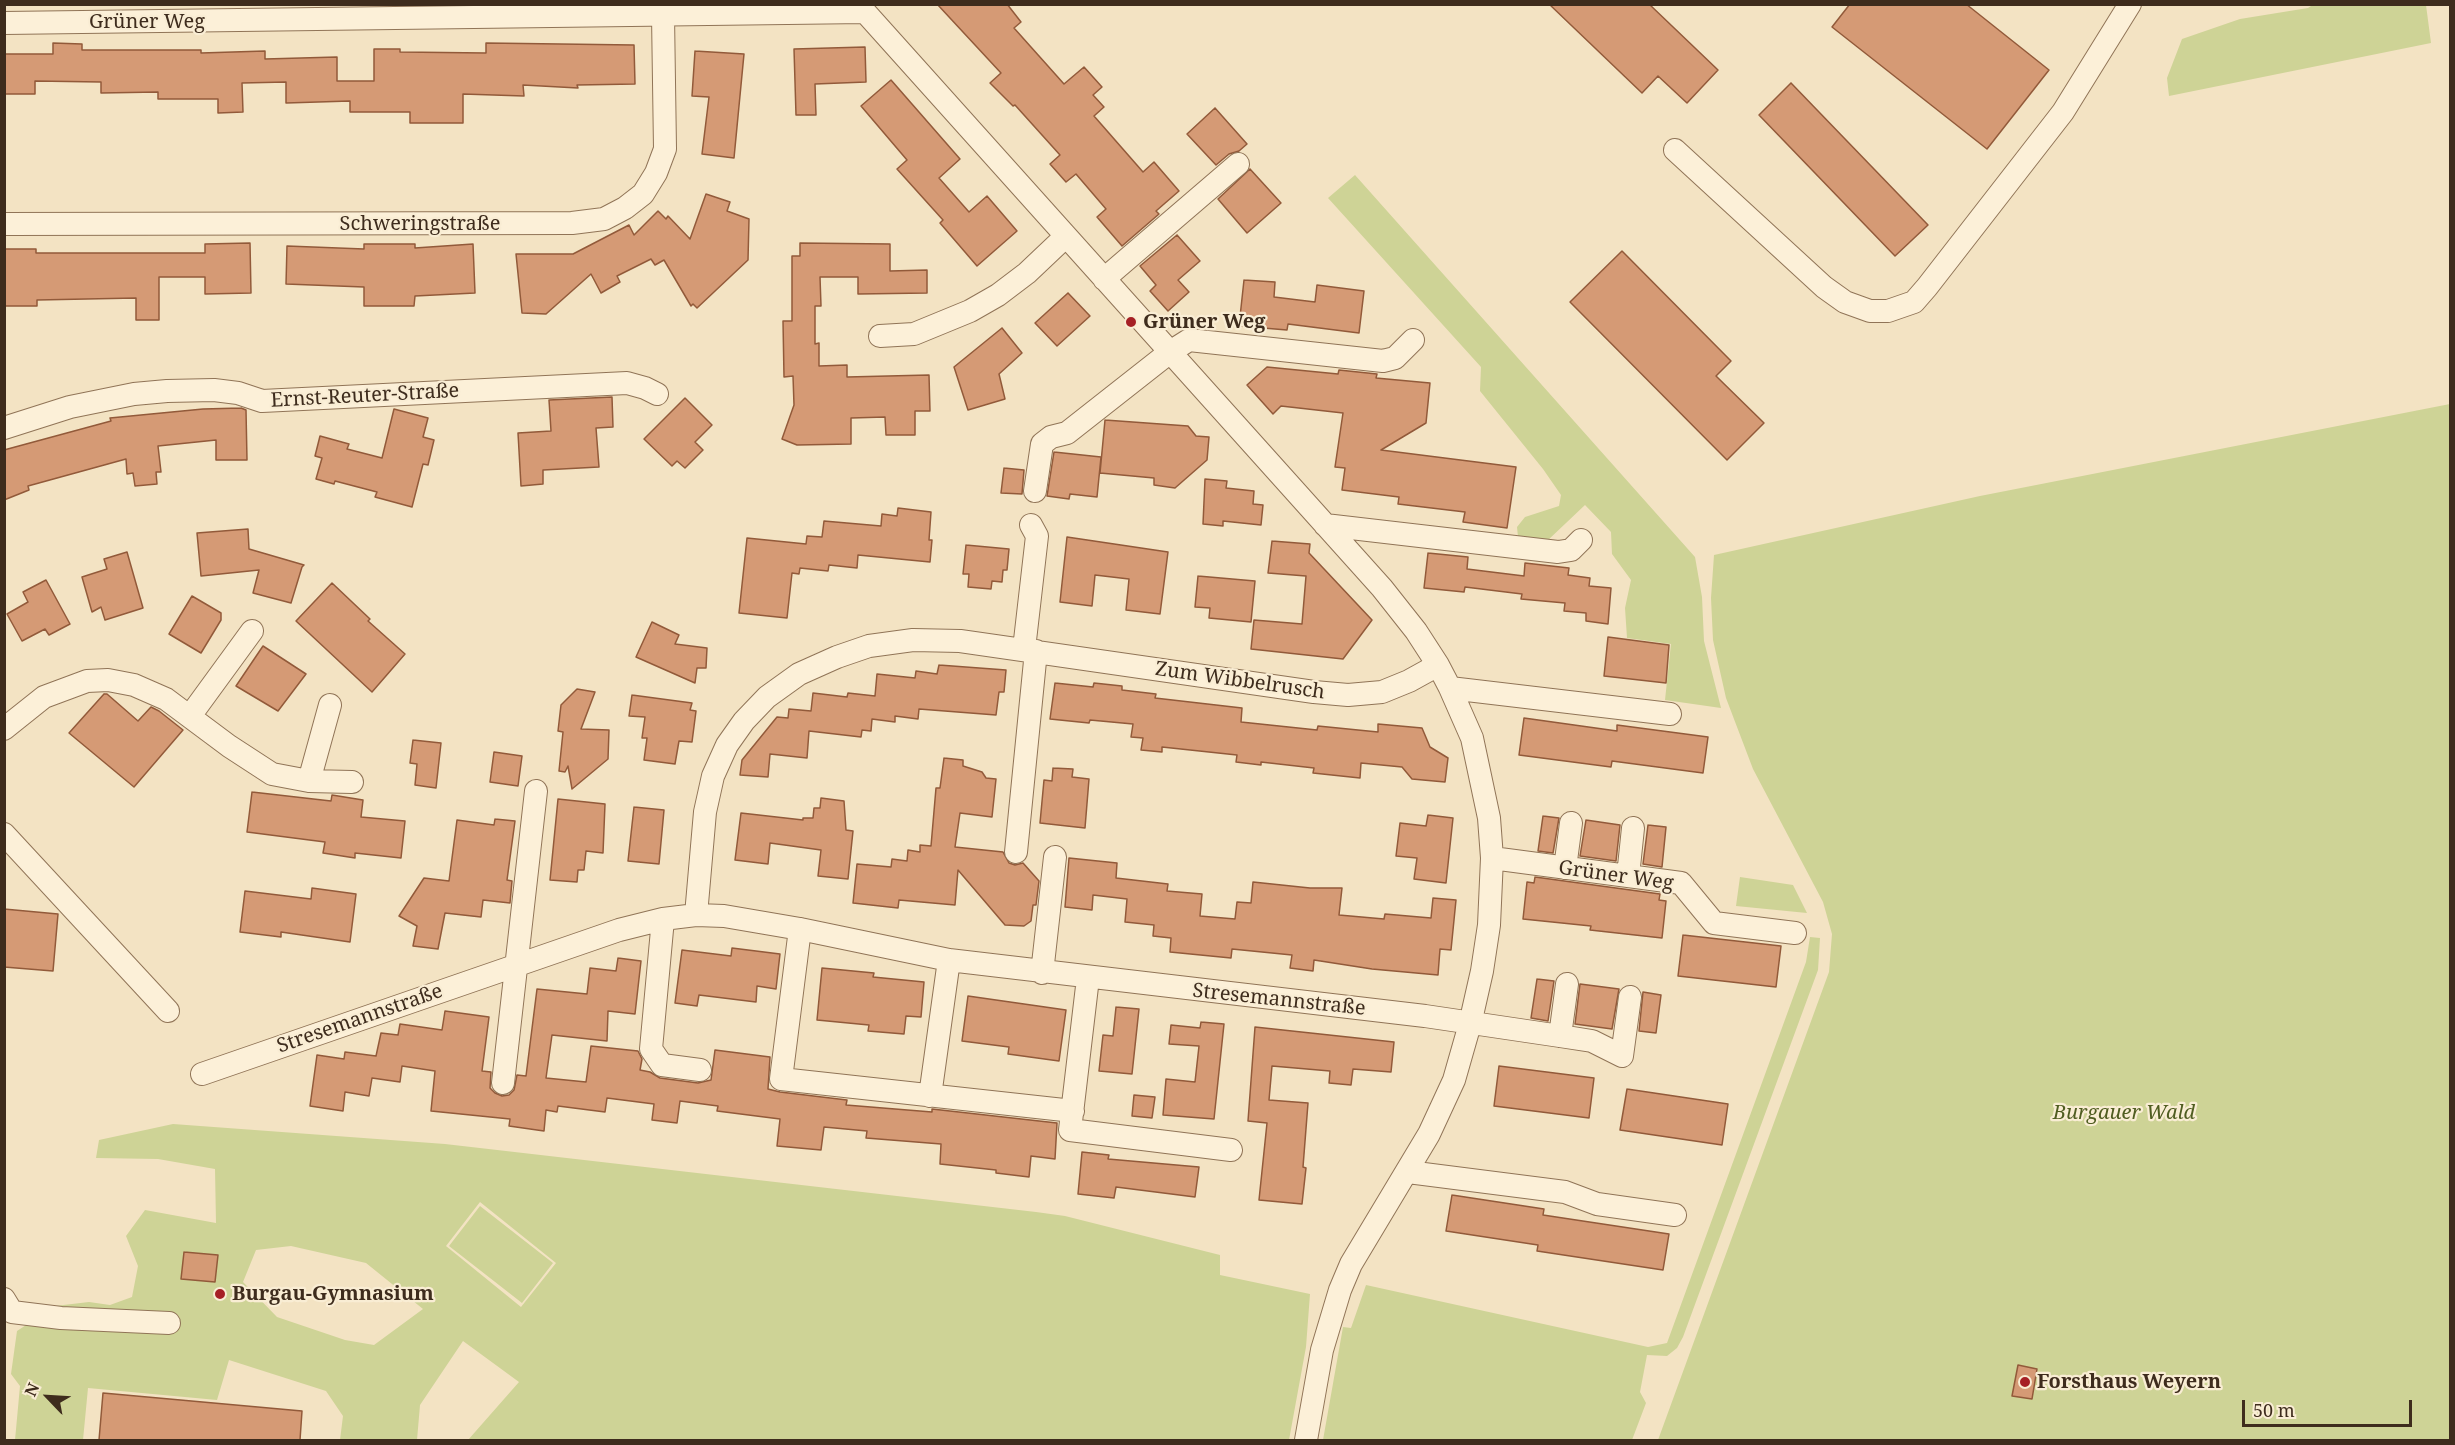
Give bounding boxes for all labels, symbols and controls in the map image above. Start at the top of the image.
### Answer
street label: Grüner Weg [89,10,205,34]
street label: Schweringstraße [340,212,500,236]
place label: Grüner Weg [1143,310,1265,334]
marker: Grüner Weg [1124,315,1138,329]
street label: Ernst-Reuter-Straße [270,379,460,413]
street label: Zum Wibbelrusch [1154,657,1326,705]
street label: Grüner Weg [1557,856,1675,896]
street label: Stresemannstraße [274,979,446,1059]
street label: Stresemannstraße [1191,979,1367,1021]
park label: Burgauer Wald [2053,1101,2195,1125]
place label: Burgau-Gymnasium [232,1282,434,1306]
marker: Burgau-Gymnasium [213,1287,227,1301]
north arrow [18,1367,78,1427]
place label: Forsthaus Weyern [2037,1370,2221,1394]
marker: Forsthaus Weyern [2018,1375,2032,1389]
text: N [19,1379,44,1400]
scale bar [2245,1388,2414,1426]
text: 50 m [2253,1398,2295,1422]

